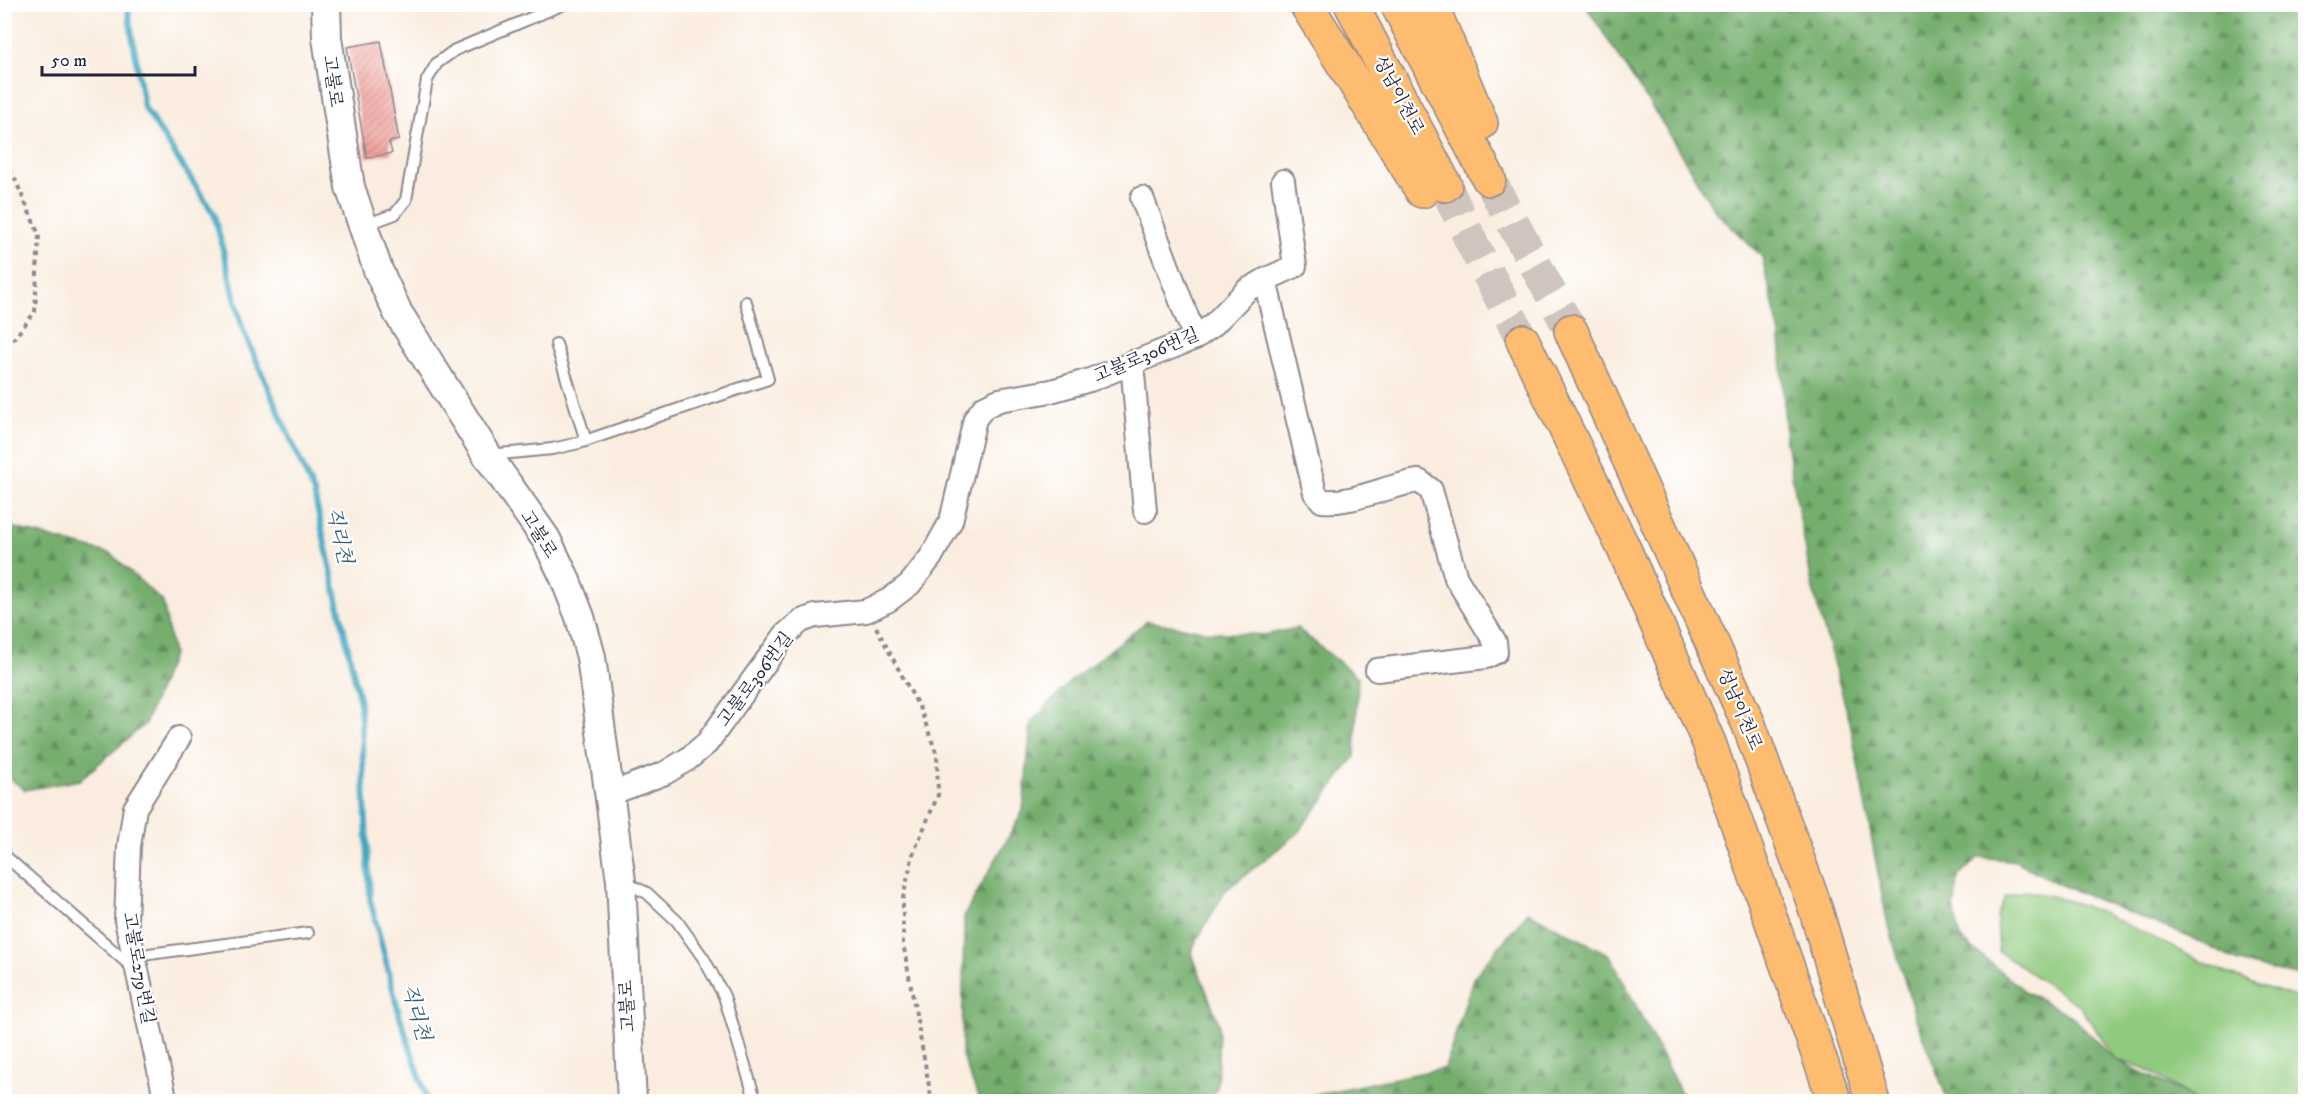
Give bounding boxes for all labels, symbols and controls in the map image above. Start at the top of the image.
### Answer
scale bar [42,39,195,77]
text: 50 m [51,50,87,72]
street label: 성남이천로 [1368,52,1428,139]
street label: 고불로 [317,54,347,109]
street label: 고불로306번길 [1090,324,1203,388]
water label: 직리천 [320,504,358,568]
street label: 고불로 [515,507,561,562]
street label: 고불로306번길 [713,628,799,731]
street label: 성남이천로 [1712,665,1766,754]
street label: 고불로279번길 [117,910,159,1026]
street label: 고불로 [616,979,640,1033]
water label: 직리천 [396,981,436,1045]

